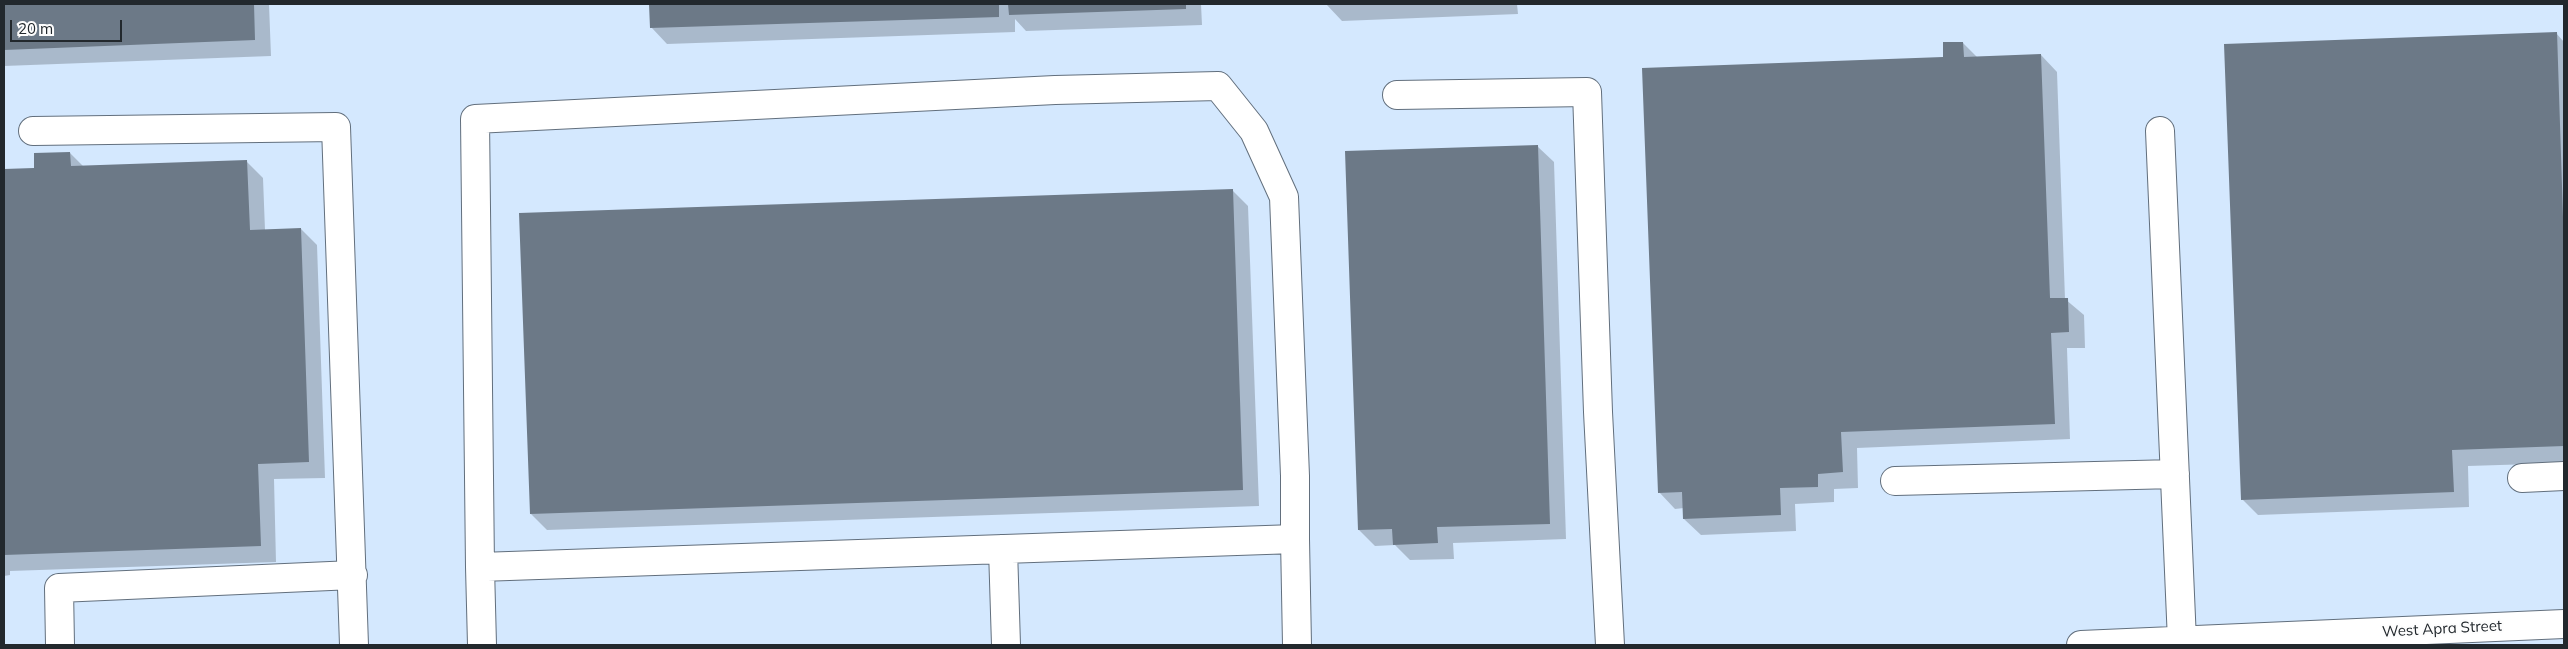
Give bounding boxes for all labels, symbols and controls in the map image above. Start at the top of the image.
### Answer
scale bar [12,10,125,42]
text: 20 m [18,19,53,38]
street label: West Apra Street [2381,617,2503,641]

